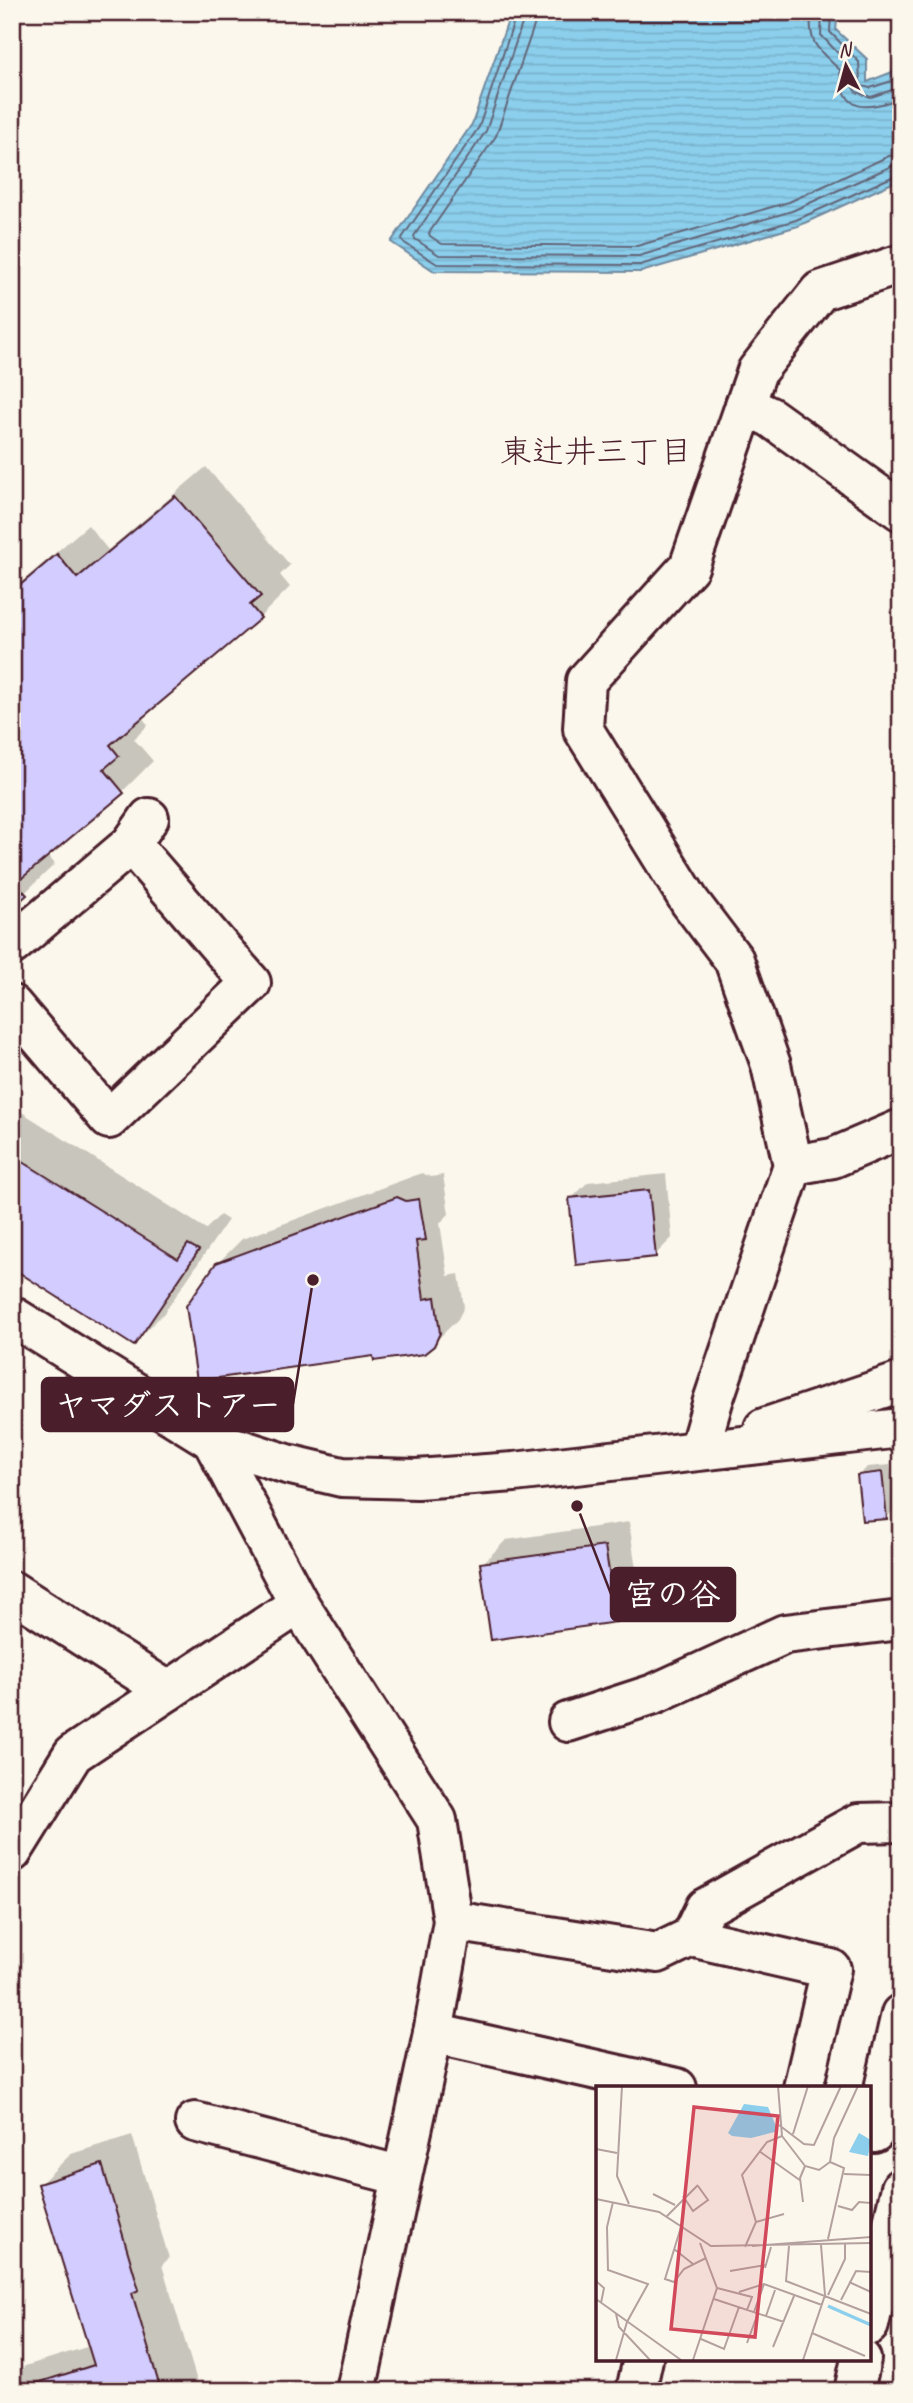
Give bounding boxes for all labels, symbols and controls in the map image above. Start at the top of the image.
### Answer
north arrow [811,32,881,102]
text: N [837,37,855,63]
district label: 東辻井三丁目 [500,431,692,472]
callout: ヤマダストアー [42,1378,293,1431]
text: ヤマダストアー [55,1385,281,1426]
callout: 宮の谷 [611,1568,735,1621]
text: 宮の谷 [625,1574,721,1615]
inset map [596,2086,871,2361]

